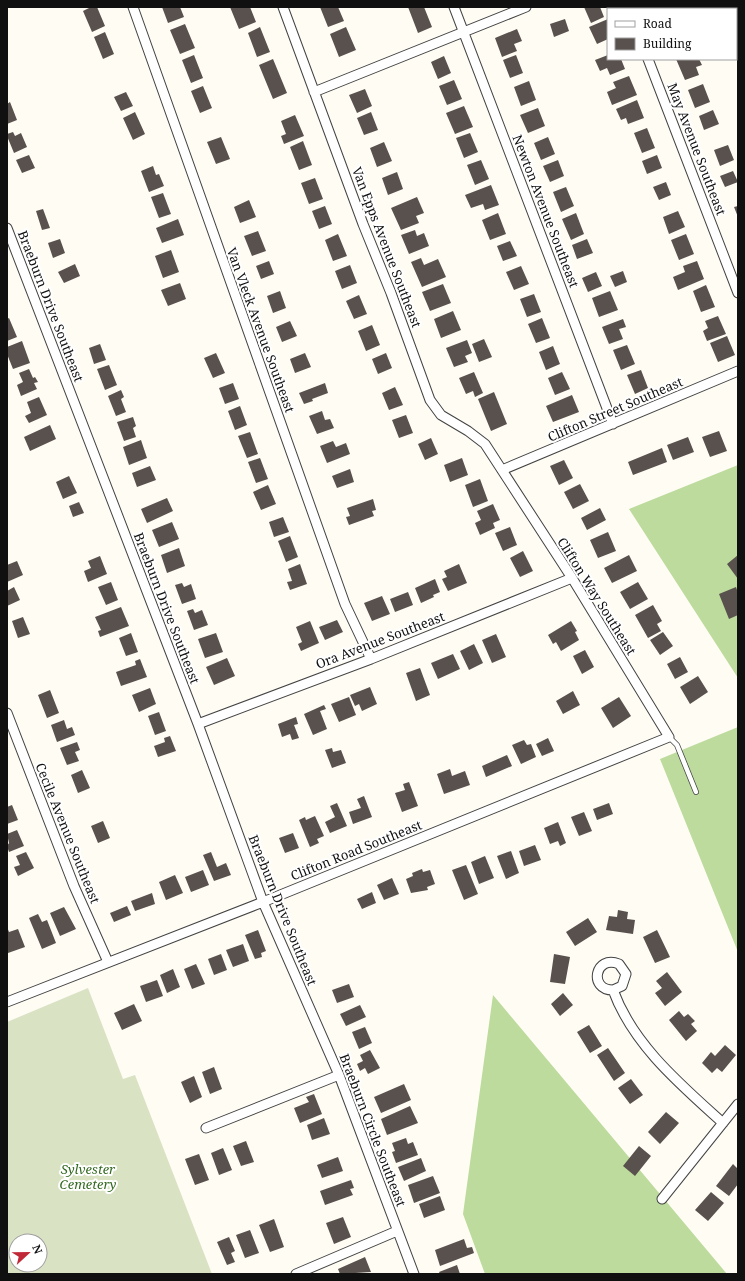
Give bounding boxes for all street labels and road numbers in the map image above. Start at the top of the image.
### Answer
street label: May Avenue Southeast [663,80,731,218]
street label: Newton Avenue Southeast [509,132,584,290]
street label: Van Epps Avenue Southeast [348,164,426,330]
street label: Braeburn Drive Southeast [14,228,88,385]
street label: Van Vleck Avenue Southeast [223,245,299,415]
street label: Clifton Street Southeast [545,372,686,446]
street label: Braeburn Drive Southeast [130,530,204,687]
street label: Clifton Way Southeast [553,534,641,659]
street label: Ora Avenue Southeast [313,607,447,673]
street label: Cecile Avenue Southeast [32,760,105,906]
street label: Clifton Road Southeast [288,815,425,885]
street label: Braeburn Drive Southeast [245,832,322,988]
street label: Braeburn Circle Southeast [336,1051,411,1209]

